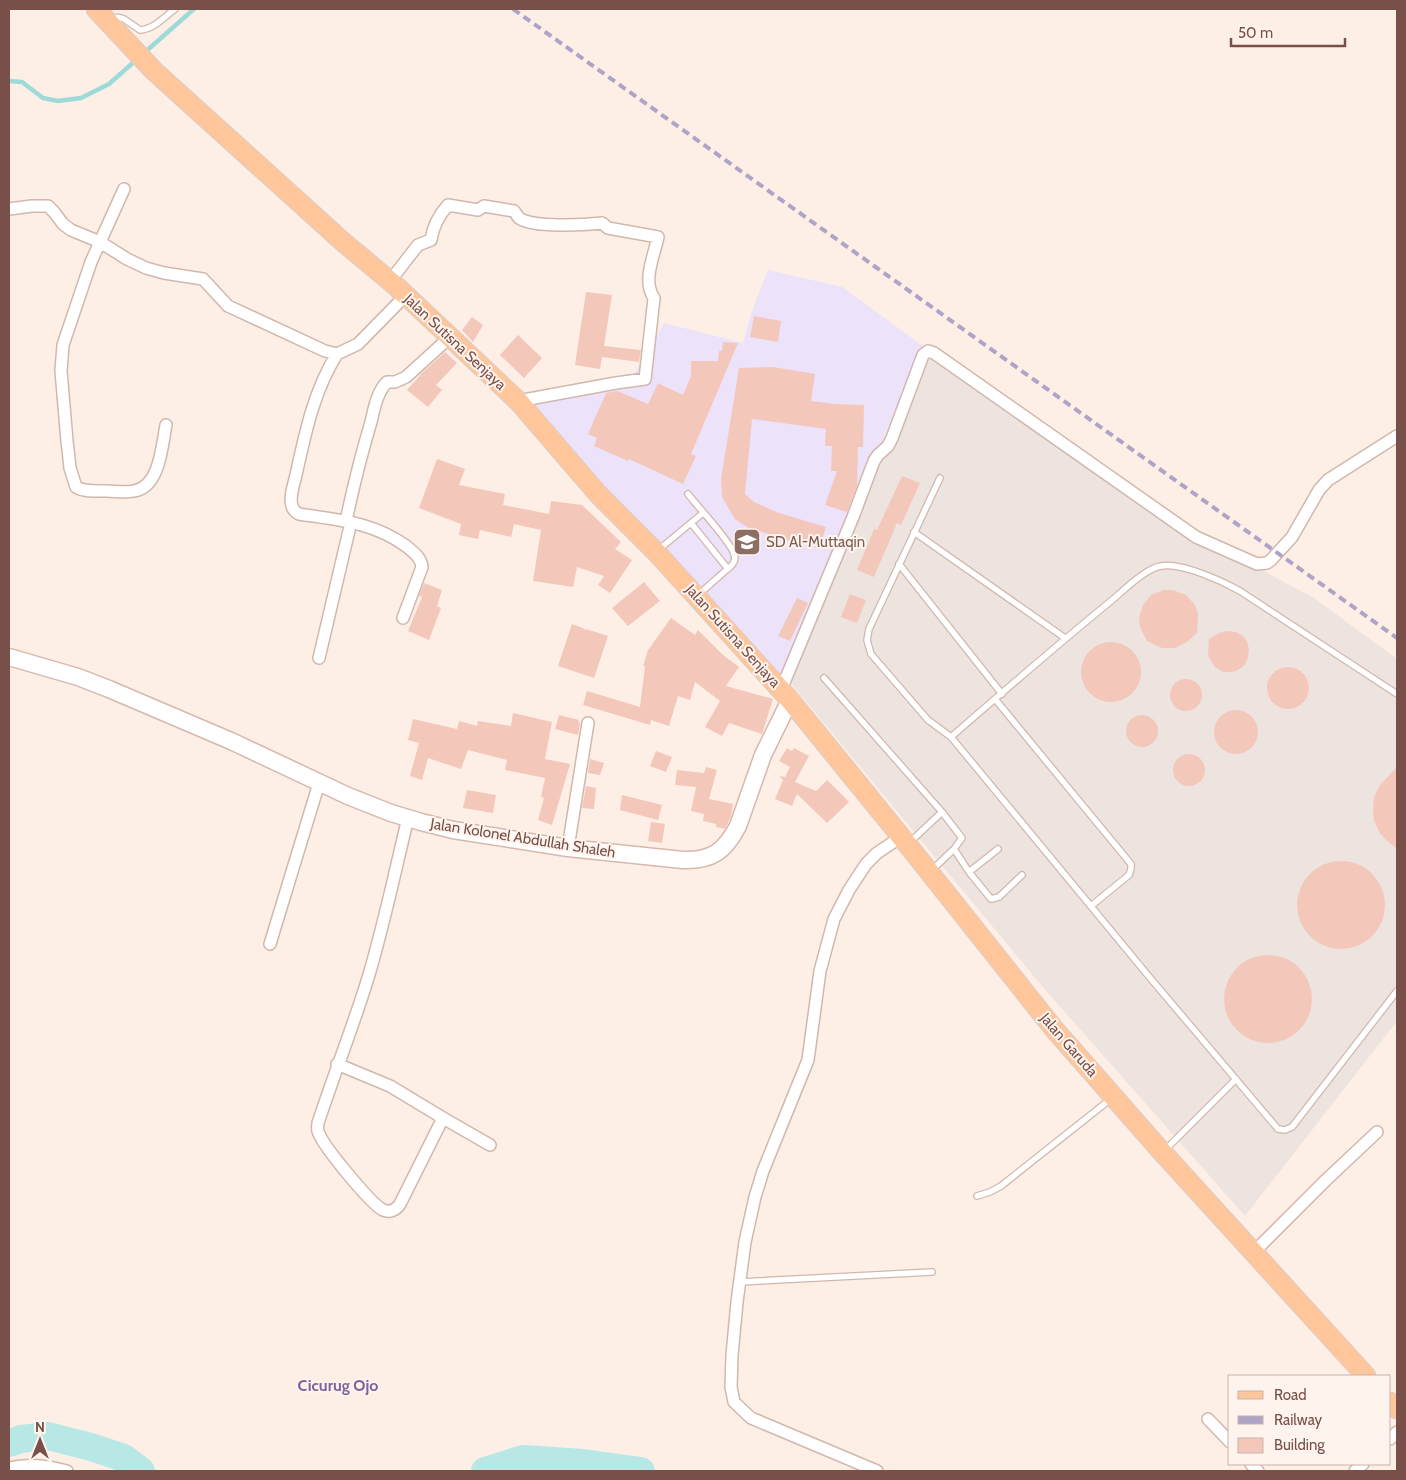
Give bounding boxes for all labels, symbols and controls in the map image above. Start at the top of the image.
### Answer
scale bar [1231,15,1345,47]
text: 50 m [1238,24,1273,42]
street label: Jalan Sutisna Senjaya [400,289,510,394]
school or university icon: SD Al-Muttaqin [732,527,762,557]
place label: SD Al-Muttaqin [766,533,865,551]
street label: Jalan Sutisna Senjaya [681,580,785,692]
street label: Jalan Kolonel Abdullah Shaleh [428,814,617,862]
street label: Jalan Garuda [1036,1009,1102,1081]
legend [1228,1375,1391,1465]
district label: Cicurug Ojo [298,1376,378,1395]
text: Road [1274,1386,1307,1404]
text: Railway [1274,1411,1323,1429]
north arrow [15,1415,65,1465]
text: N [35,1418,45,1436]
text: Building [1274,1436,1325,1454]

